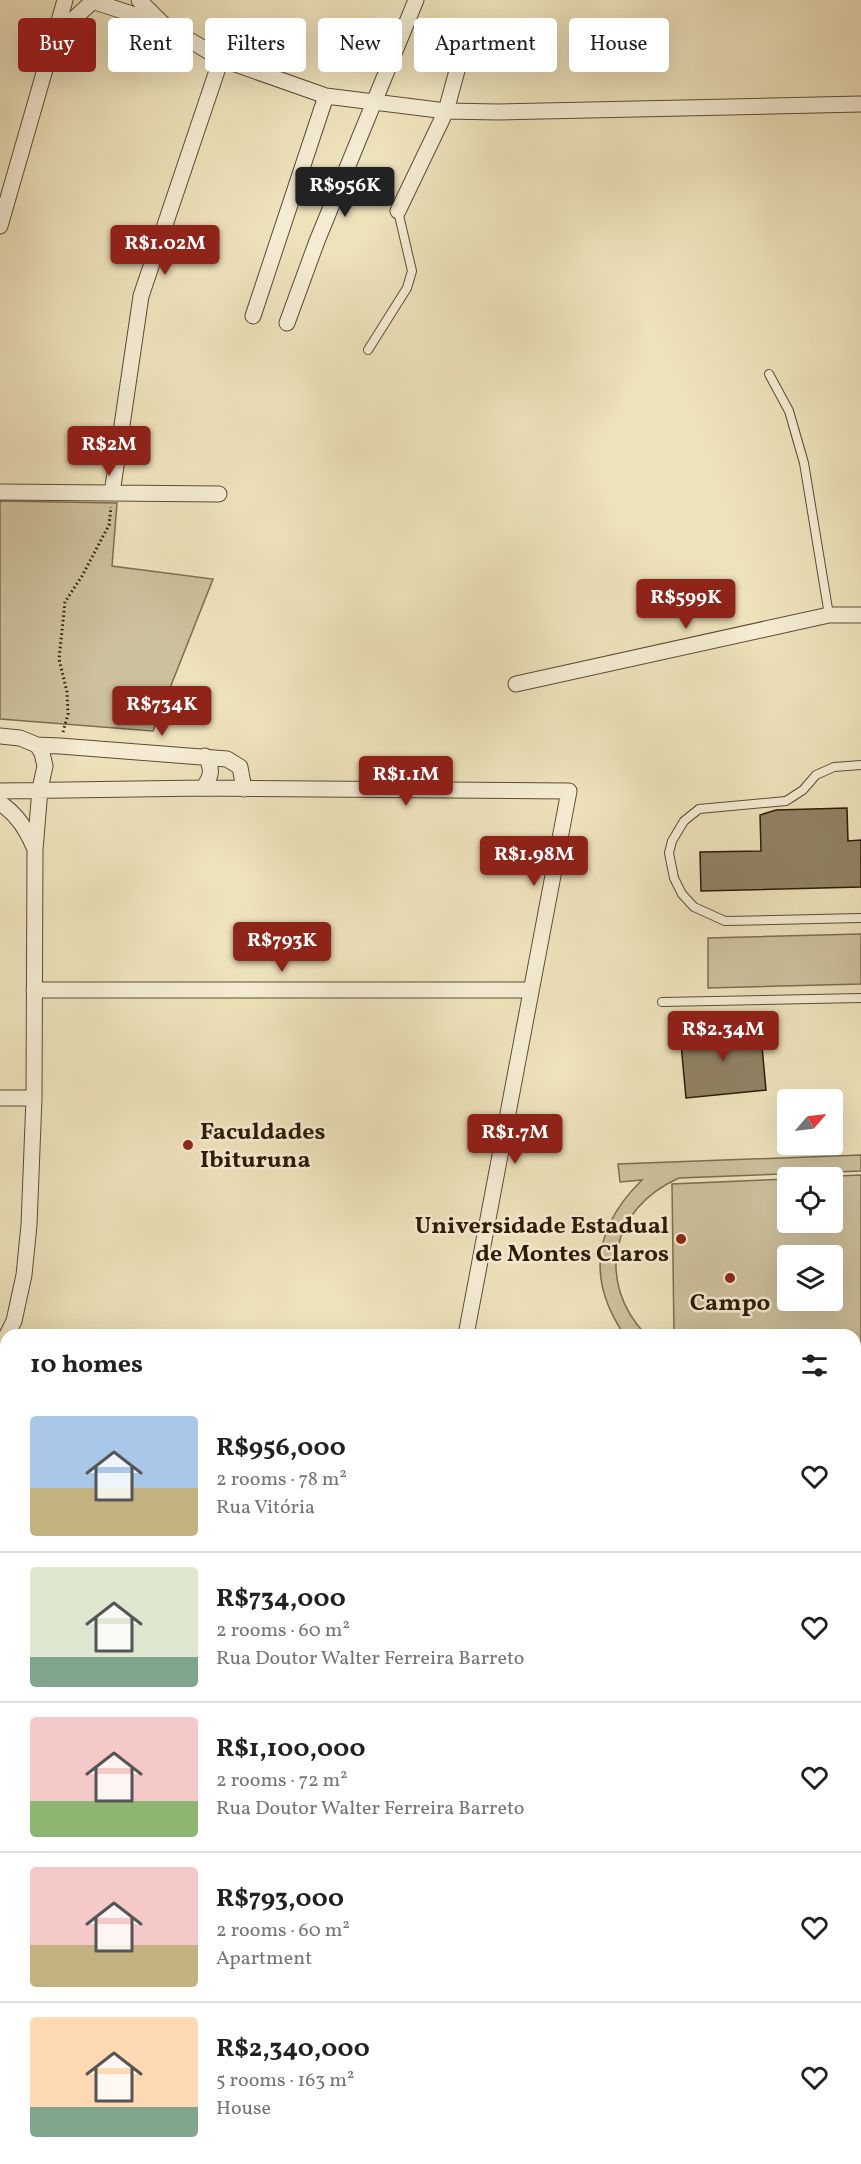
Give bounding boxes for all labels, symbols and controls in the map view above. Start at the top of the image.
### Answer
chip: Buy [18,18,96,72]
chip: Rent [108,18,193,72]
chip: Filters [205,18,306,72]
chip: New [318,18,402,72]
chip: Apartment [414,18,557,72]
chip: House [569,18,669,72]
pin: R$956K [296,167,394,218]
text: R$956K [309,172,381,200]
pin: R$1.02M [110,225,220,276]
text: R$1.02M [125,230,205,258]
pin: R$2M [73,426,145,477]
text: R$2M [82,431,136,459]
pin: R$599K [637,579,735,630]
text: R$599K [650,584,722,612]
pin: R$734K [113,686,211,737]
text: R$734K [126,691,198,719]
pin: R$1.1M [357,756,455,807]
text: R$1.1M [373,761,439,789]
pin: R$1.98M [479,836,589,887]
text: R$1.98M [494,841,574,869]
pin: R$793K [233,922,331,973]
text: R$793K [247,927,317,955]
pin: R$2.34M [668,1011,778,1062]
text: R$2.34M [682,1016,764,1044]
north arrow [777,1089,843,1155]
map controls [777,1089,843,1311]
pin: R$1.7M [466,1114,564,1165]
place label: Faculdades Ibituruna [200,1116,326,1178]
text: R$1.7M [481,1119,549,1147]
marker: Faculdades Ibituruna [181,1138,195,1152]
button: locate [777,1167,843,1233]
place label: Universidade Estadual de Montes Claros [415,1210,669,1272]
marker: Universidade Estadual de Montes Claros [674,1232,688,1246]
button: layers [777,1245,843,1311]
marker: Campo [723,1271,737,1285]
place label: Campo [690,1287,770,1321]
text: 10 homes [30,1347,143,1383]
icon: filters [798,1349,831,1382]
text: R$956,000 [216,1430,346,1466]
icon: home [78,1440,150,1512]
icon: heart [798,1460,831,1493]
text: 2 rooms · 78 m² [216,1466,347,1494]
text: Rua Vitória [216,1494,315,1522]
text: R$734,000 [216,1581,346,1617]
icon: home [78,1591,150,1663]
icon: heart [798,1611,831,1644]
text: 2 rooms · 60 m² [216,1617,350,1645]
text: Rua Doutor Walter Ferreira Barreto [216,1645,524,1673]
text: R$1,100,000 [216,1731,366,1767]
icon: home [78,1741,150,1813]
icon: heart [798,1761,831,1794]
text: 2 rooms · 72 m² [216,1767,348,1795]
text: Rua Doutor Walter Ferreira Barreto [216,1795,524,1823]
text: R$793,000 [216,1881,344,1917]
icon: home [78,1891,150,1963]
icon: heart [798,1911,831,1944]
text: 2 rooms · 60 m² [216,1917,350,1945]
text: Apartment [216,1945,312,1973]
text: R$2,340,000 [216,2031,370,2067]
icon: home [78,2041,150,2113]
icon: heart [798,2061,831,2094]
text: 5 rooms · 163 m² [216,2067,354,2095]
text: House [216,2095,271,2123]

